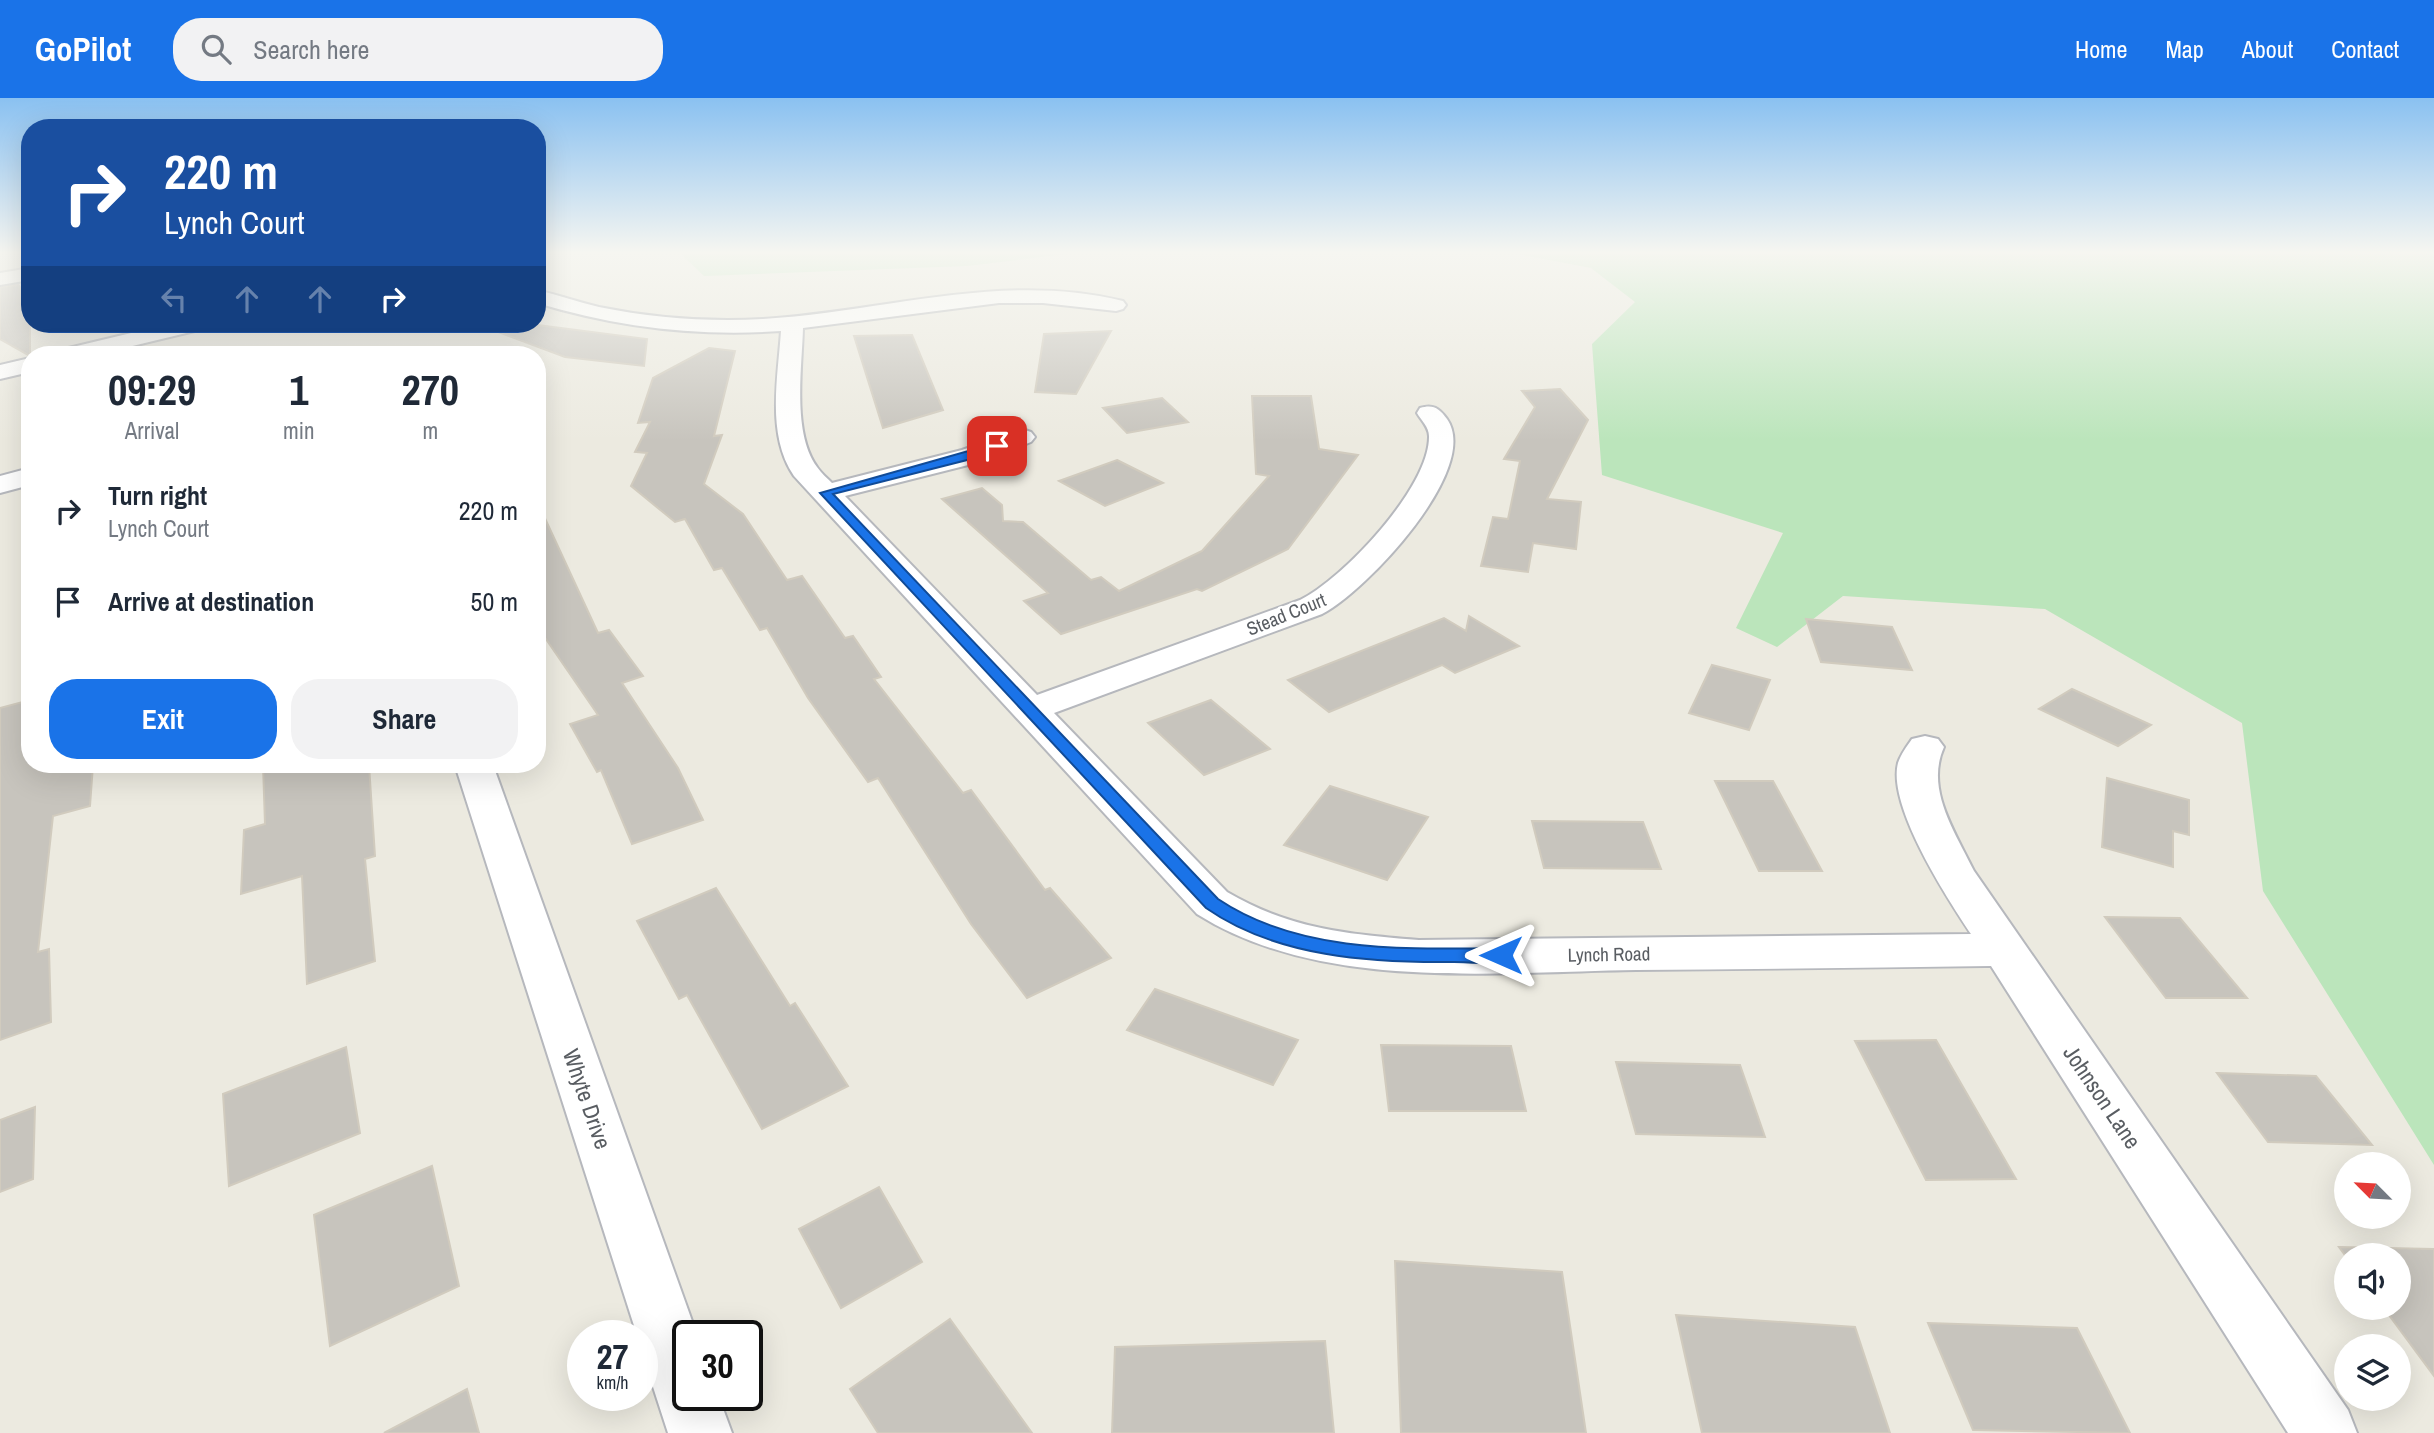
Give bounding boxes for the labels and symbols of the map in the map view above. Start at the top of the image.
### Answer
pin [967,416,1027,476]
street label: Stead Court [1243,586,1330,642]
position arrow [1464,918,1538,992]
street label: Lynch Road [1567,940,1651,968]
street label: Johnson Lane [2056,1039,2148,1155]
street label: Whyte Drive [556,1045,619,1153]
north arrow [2334,1152,2412,1228]
speed limit sign: 30 [672,1320,763,1411]

